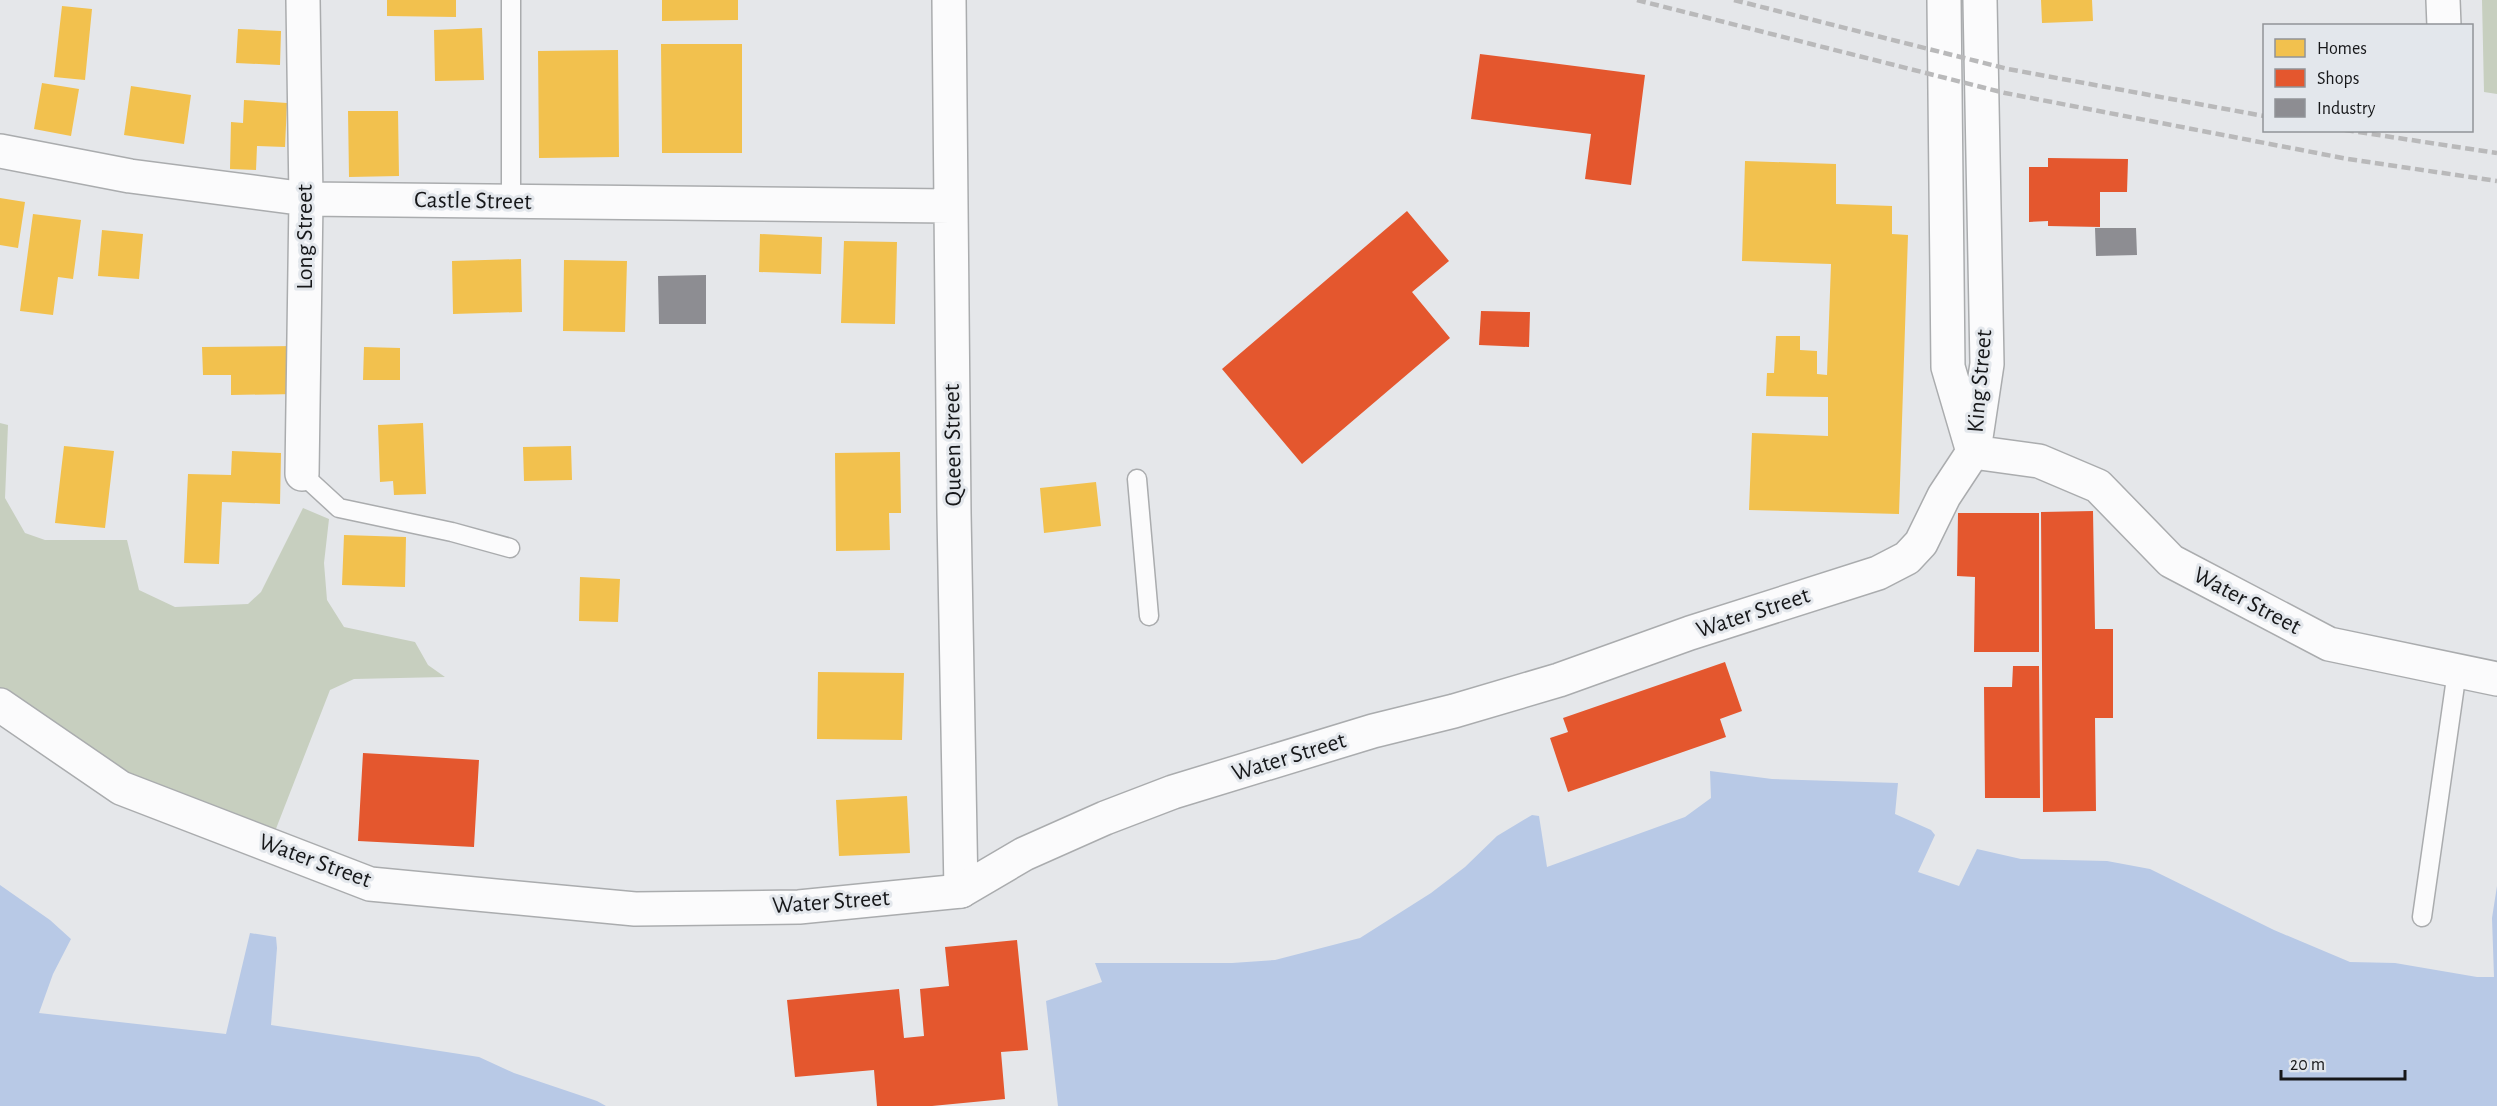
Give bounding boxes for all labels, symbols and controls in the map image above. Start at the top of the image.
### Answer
legend [2263,24,2473,132]
text: Homes [2317,40,2367,58]
text: Shops [2317,70,2359,88]
text: Industry [2317,100,2376,118]
street label: Long Street [293,184,317,290]
street label: Castle Street [414,188,532,214]
street label: King Street [1964,328,1996,434]
street label: Queen Street [940,383,966,506]
street label: Water Street [2189,563,2305,639]
street label: Water Street [1693,583,1813,643]
street label: Water Street [1229,728,1349,786]
street label: Water Street [256,830,375,893]
street label: Water Street [771,886,891,918]
scale bar [2281,1043,2406,1081]
text: 20 m [2290,1056,2325,1074]

